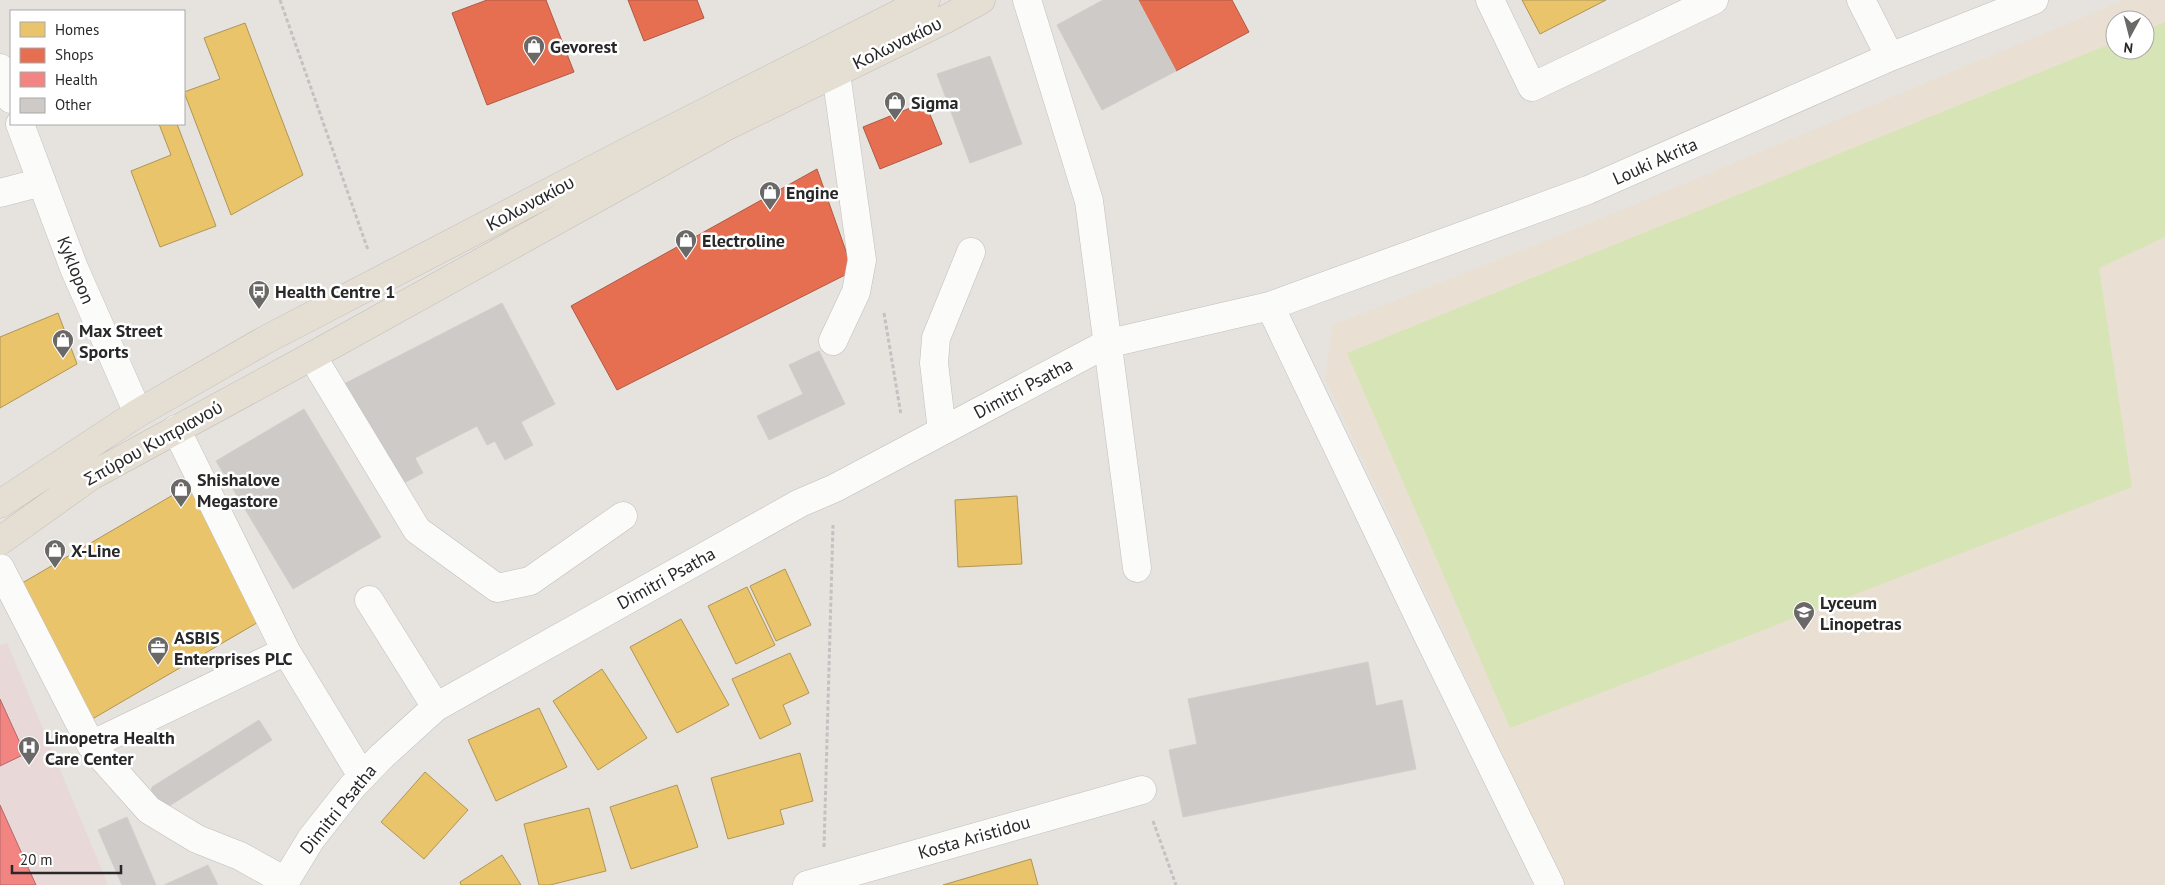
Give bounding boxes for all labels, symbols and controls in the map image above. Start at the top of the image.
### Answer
legend [10,10,185,125]
north arrow [2105,10,2155,60]
street label: Κολωνακίου [849,12,945,74]
text: Homes [55,20,99,39]
shop icon: Gevorest [522,34,546,65]
place label: Gevorest [550,35,618,58]
text: N [2123,38,2134,57]
text: Shops [55,45,94,64]
text: Health [55,70,98,89]
shop icon: Sigma [883,90,907,121]
place label: Sigma [911,91,959,114]
text: Other [55,95,91,114]
street label: Louki Akrita [1609,132,1701,190]
street label: Κολωνακίου [482,170,578,236]
shop icon: Engine [758,180,782,211]
place label: Engine [786,181,839,204]
shop icon: Electroline [674,228,698,259]
place label: Electroline [702,229,785,252]
street label: Kyklopon [52,233,100,307]
bus stop icon: Health Centre 1 [247,279,271,310]
place label: Health Centre 1 [275,280,395,303]
place label: Max Street Sports [79,319,163,363]
shop icon: Max Street Sports [51,328,75,359]
street label: Dimitri Psatha [970,352,1076,424]
street label: Σπύρου Κυπριανού [80,395,226,491]
place label: Shishalove Megastore [197,468,280,512]
shop icon: Shishalove Megastore [169,477,193,508]
shop icon: X-Line [43,538,67,569]
place label: X-Line [71,539,120,562]
street label: Dimitri Psatha [613,542,719,614]
place label: Lyceum Linopetras [1820,591,1902,635]
school or university icon: Lyceum Linopetras [1792,600,1816,631]
place label: ASBIS Enterprises PLC [174,626,293,670]
office icon: ASBIS Enterprises PLC [146,635,170,666]
place label: Linopetra Health Care Center [45,726,175,770]
hospital icon: Linopetra Health Care Center [17,735,41,766]
street label: Dimitri Psatha [295,760,381,858]
street label: Kosta Aristidou [915,810,1033,864]
scale bar [12,842,121,874]
text: 20 m [20,850,53,869]

